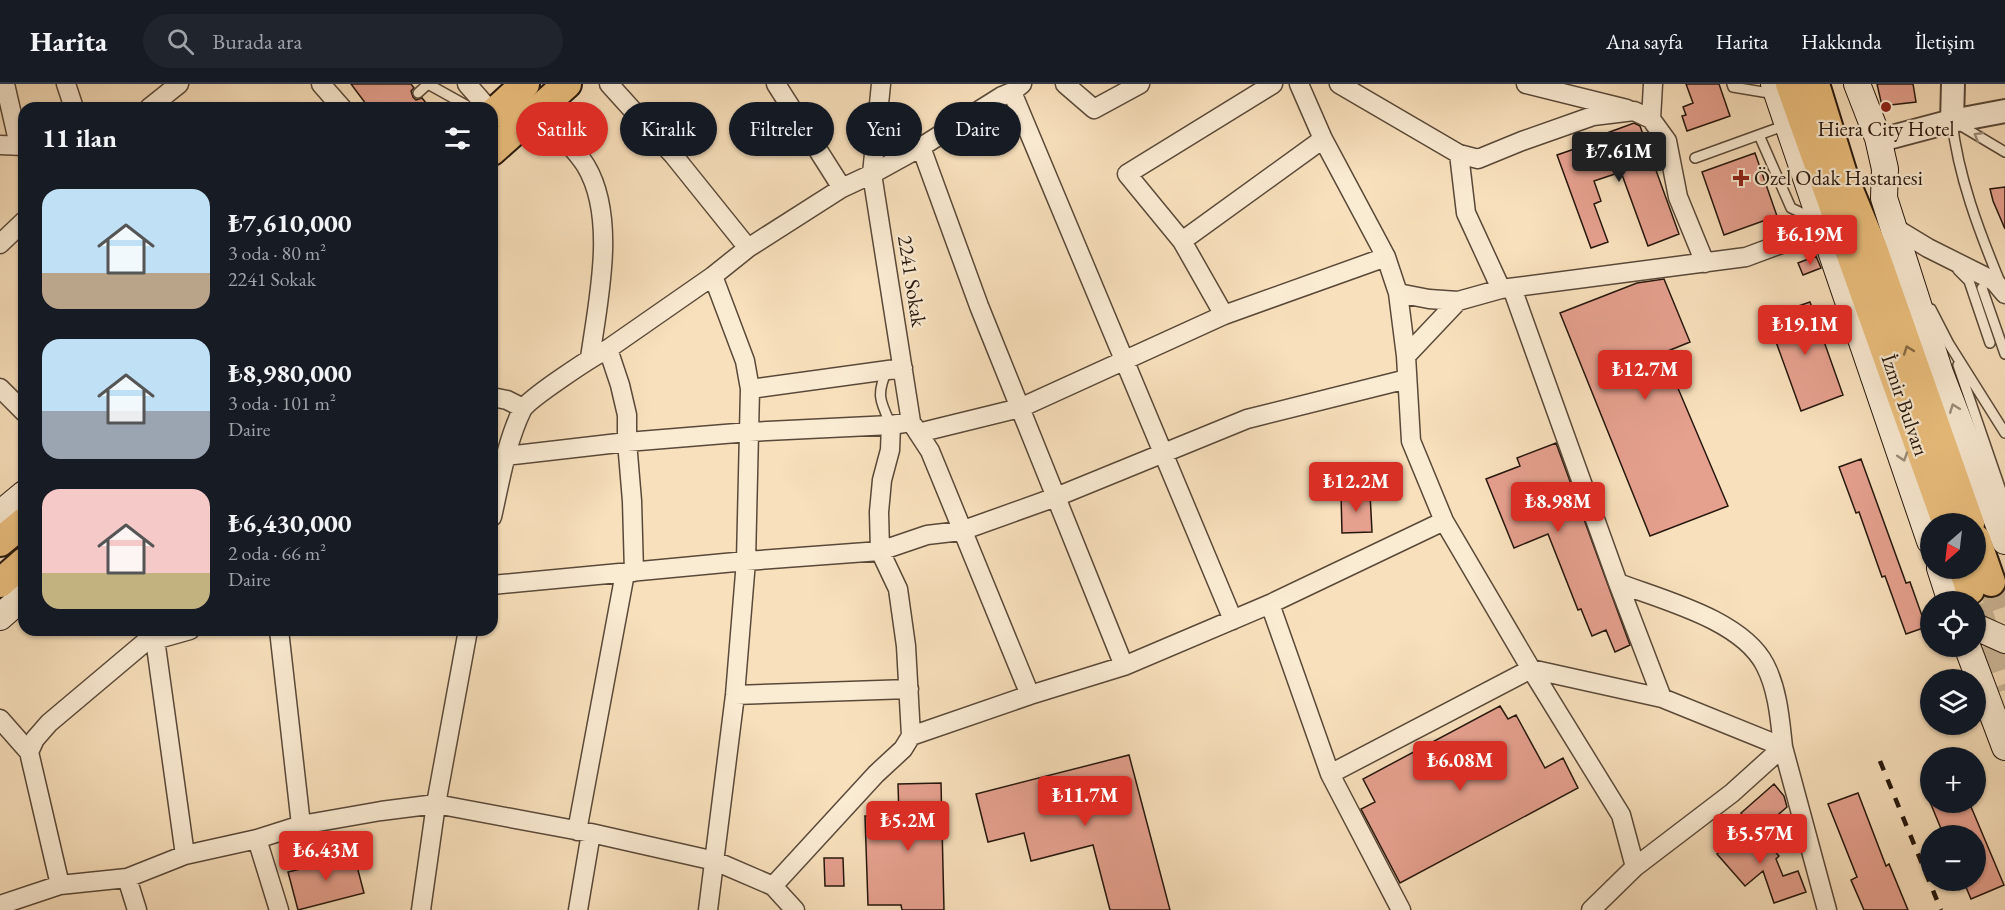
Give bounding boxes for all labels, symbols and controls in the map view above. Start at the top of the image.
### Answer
search box [143,14,563,68]
text: Harita [30,23,107,59]
icon: search [164,25,197,58]
text: Burada ara [212,27,302,56]
text: Ana sayfa [1606,28,1683,55]
text: Harita [1716,28,1768,55]
text: Hakkında [1801,28,1882,55]
text: İletişim [1915,28,1975,55]
marker: Hiera City Hotel [1879,100,1893,114]
chip: Satılık [516,102,608,156]
chip: Kiralık [620,102,717,156]
chip: Filtreler [729,102,834,156]
chip: Yeni [846,102,922,156]
chip: Daire [934,102,1021,156]
place label: Hiera City Hotel [1817,115,1955,142]
text: 11 ilan [42,121,117,155]
icon: filters [441,122,474,155]
pin: ₺7.61M [1570,132,1668,183]
one-way arrow [1974,132,1985,144]
text: ₺7.61M [1586,138,1652,164]
place label: Özel Odak Hastanesi [1754,164,1923,191]
marker: Özel Odak Hastanesi [1732,169,1750,187]
text: ₺7,610,000 [228,206,351,240]
icon: home [90,213,162,285]
pin: ₺6.19M [1761,215,1859,266]
text: ₺6.19M [1777,221,1843,247]
street label: 2241 Sokak [892,233,933,330]
text: 3 oda · 80 m² [228,240,326,266]
text: 2241 Sokak [228,266,316,292]
pin: ₺19.1M [1756,305,1854,356]
text: ₺19.1M [1772,311,1838,337]
one-way arrow [1902,345,1915,356]
pin: ₺12.7M [1596,350,1694,401]
street label: İzmir Bulvarı [1876,351,1935,459]
text: ₺8,980,000 [228,356,351,390]
text: ₺12.7M [1612,356,1678,382]
icon: home [90,363,162,435]
text: 3 oda · 101 m² [228,390,336,416]
one-way arrow [1948,403,1961,413]
text: Daire [228,416,270,442]
one-way arrow [1895,451,1908,462]
pin: ₺12.2M [1307,462,1405,513]
text: ₺12.2M [1323,468,1389,494]
pin: ₺8.98M [1509,482,1607,533]
text: ₺8.98M [1525,488,1591,514]
text: ₺6,430,000 [228,506,351,540]
icon: home [90,513,162,585]
north arrow [1920,513,1986,579]
map controls [1920,513,1986,891]
text: 2 oda · 66 m² [228,540,326,566]
text: Daire [228,566,270,592]
button: locate [1920,591,1986,657]
button: layers [1920,669,1986,735]
pin: ₺6.08M [1411,741,1509,792]
text: ₺6.08M [1427,747,1493,773]
button: + [1920,747,1986,813]
pin: ₺11.7M [1036,776,1134,827]
text: ₺11.7M [1052,782,1118,808]
pin: ₺5.2M [866,801,950,852]
text: ₺5.2M [880,807,936,833]
pin: ₺5.57M [1711,814,1809,865]
text: ₺5.57M [1727,820,1793,846]
button: − [1920,825,1986,891]
pin: ₺6.43M [277,831,375,882]
text: ₺6.43M [293,837,359,863]

